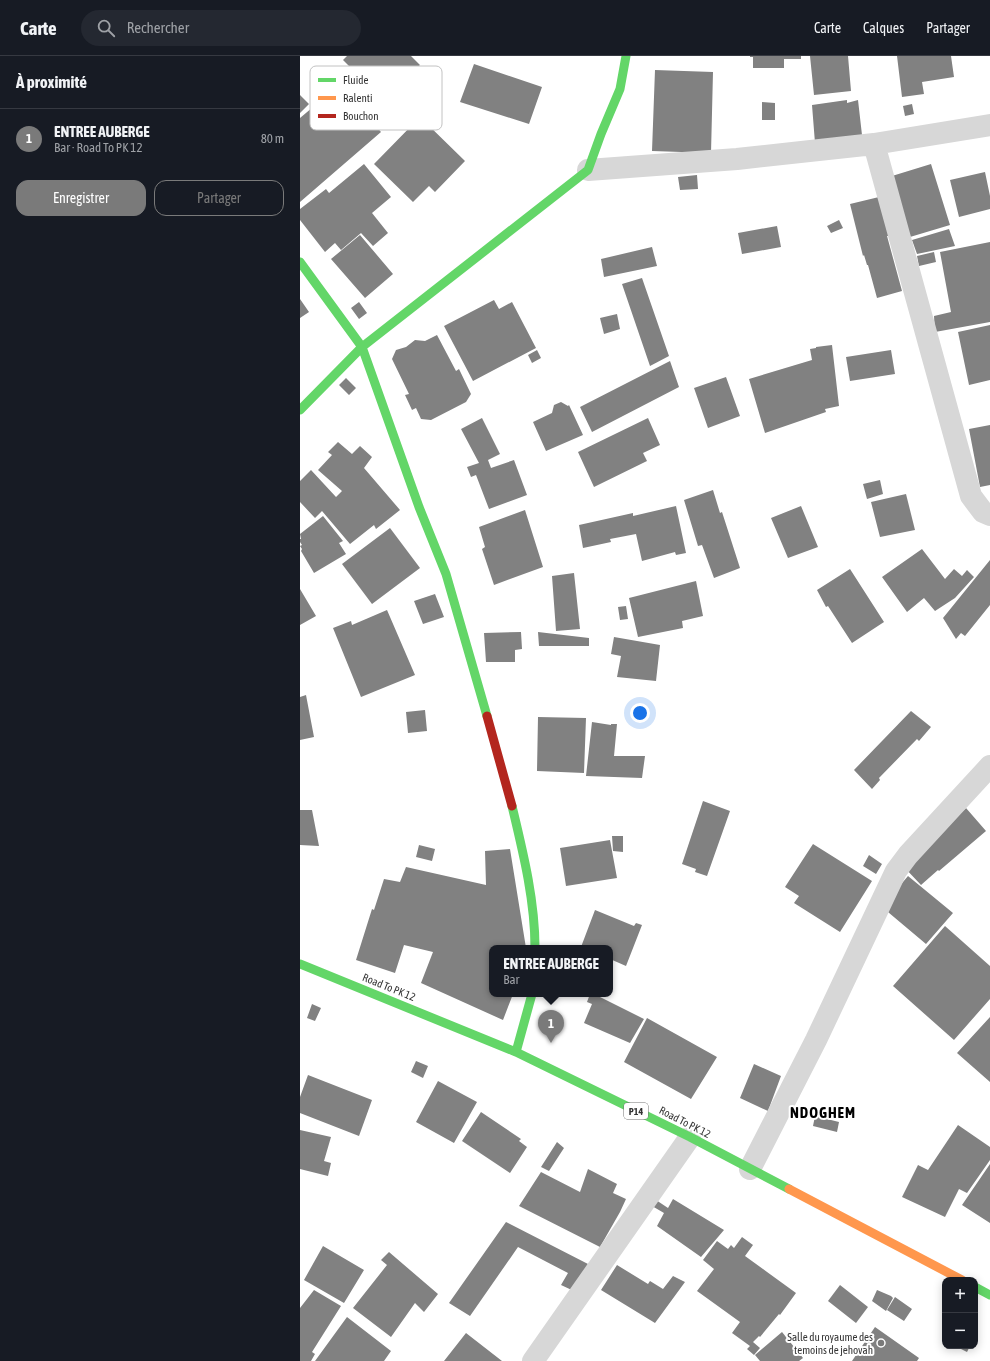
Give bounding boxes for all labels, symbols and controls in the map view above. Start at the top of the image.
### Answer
search box [81,10,361,46]
text: Carte [20,17,57,39]
icon: search [95,17,117,39]
text: Rechercher [127,19,189,36]
text: Carte [814,20,841,36]
text: Calques [863,20,904,36]
text: Partager [926,20,970,36]
legend [310,66,442,130]
text: À proximité [16,72,87,92]
text: Fluide [343,74,368,86]
text: Ralenti [343,92,372,104]
text: Bouchon [343,110,379,122]
text: ENTREE AUBERGE [54,123,150,140]
text: 1 [26,131,32,146]
text: 80 m [261,131,284,146]
text: Bar · Road To PK 12 [54,140,143,155]
button: Enregistrer [16,180,146,216]
button: Partager [154,180,284,216]
your location [630,703,650,723]
popup [489,945,613,997]
text: ENTREE AUBERGE [503,955,599,972]
street label: Road To PK 12 [361,971,417,1003]
text: Bar [503,972,519,987]
pin: 1 [538,1010,564,1043]
road number: P14 [624,1103,648,1119]
street label: Road To PK 12 [657,1104,713,1140]
district label: NDOGHEM [790,1104,856,1121]
map controls [942,1277,978,1349]
button: + [942,1277,978,1313]
button: − [942,1313,978,1349]
place label: Salle du royaume des temoins de jehovah [787,1331,873,1356]
marker: Salle du royaume des temoins de jehovah [876,1338,886,1348]

